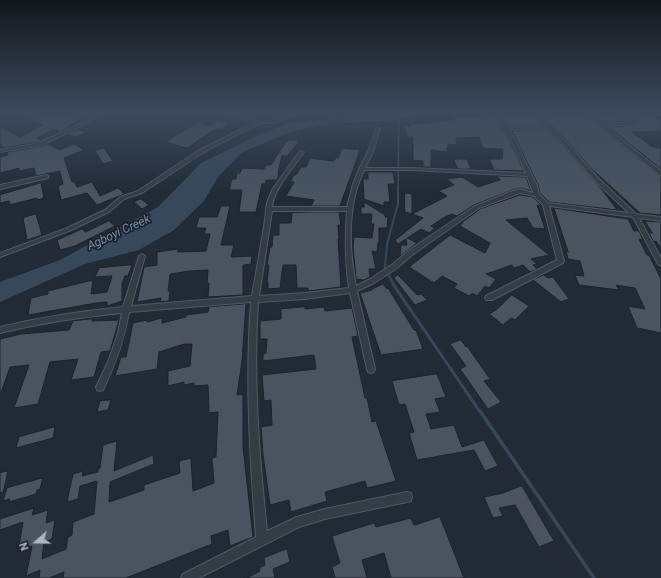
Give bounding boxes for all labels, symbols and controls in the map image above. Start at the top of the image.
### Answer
water label: Agboyi Creek [85,212,153,254]
north arrow [16,522,56,562]
text: N [17,540,32,552]

